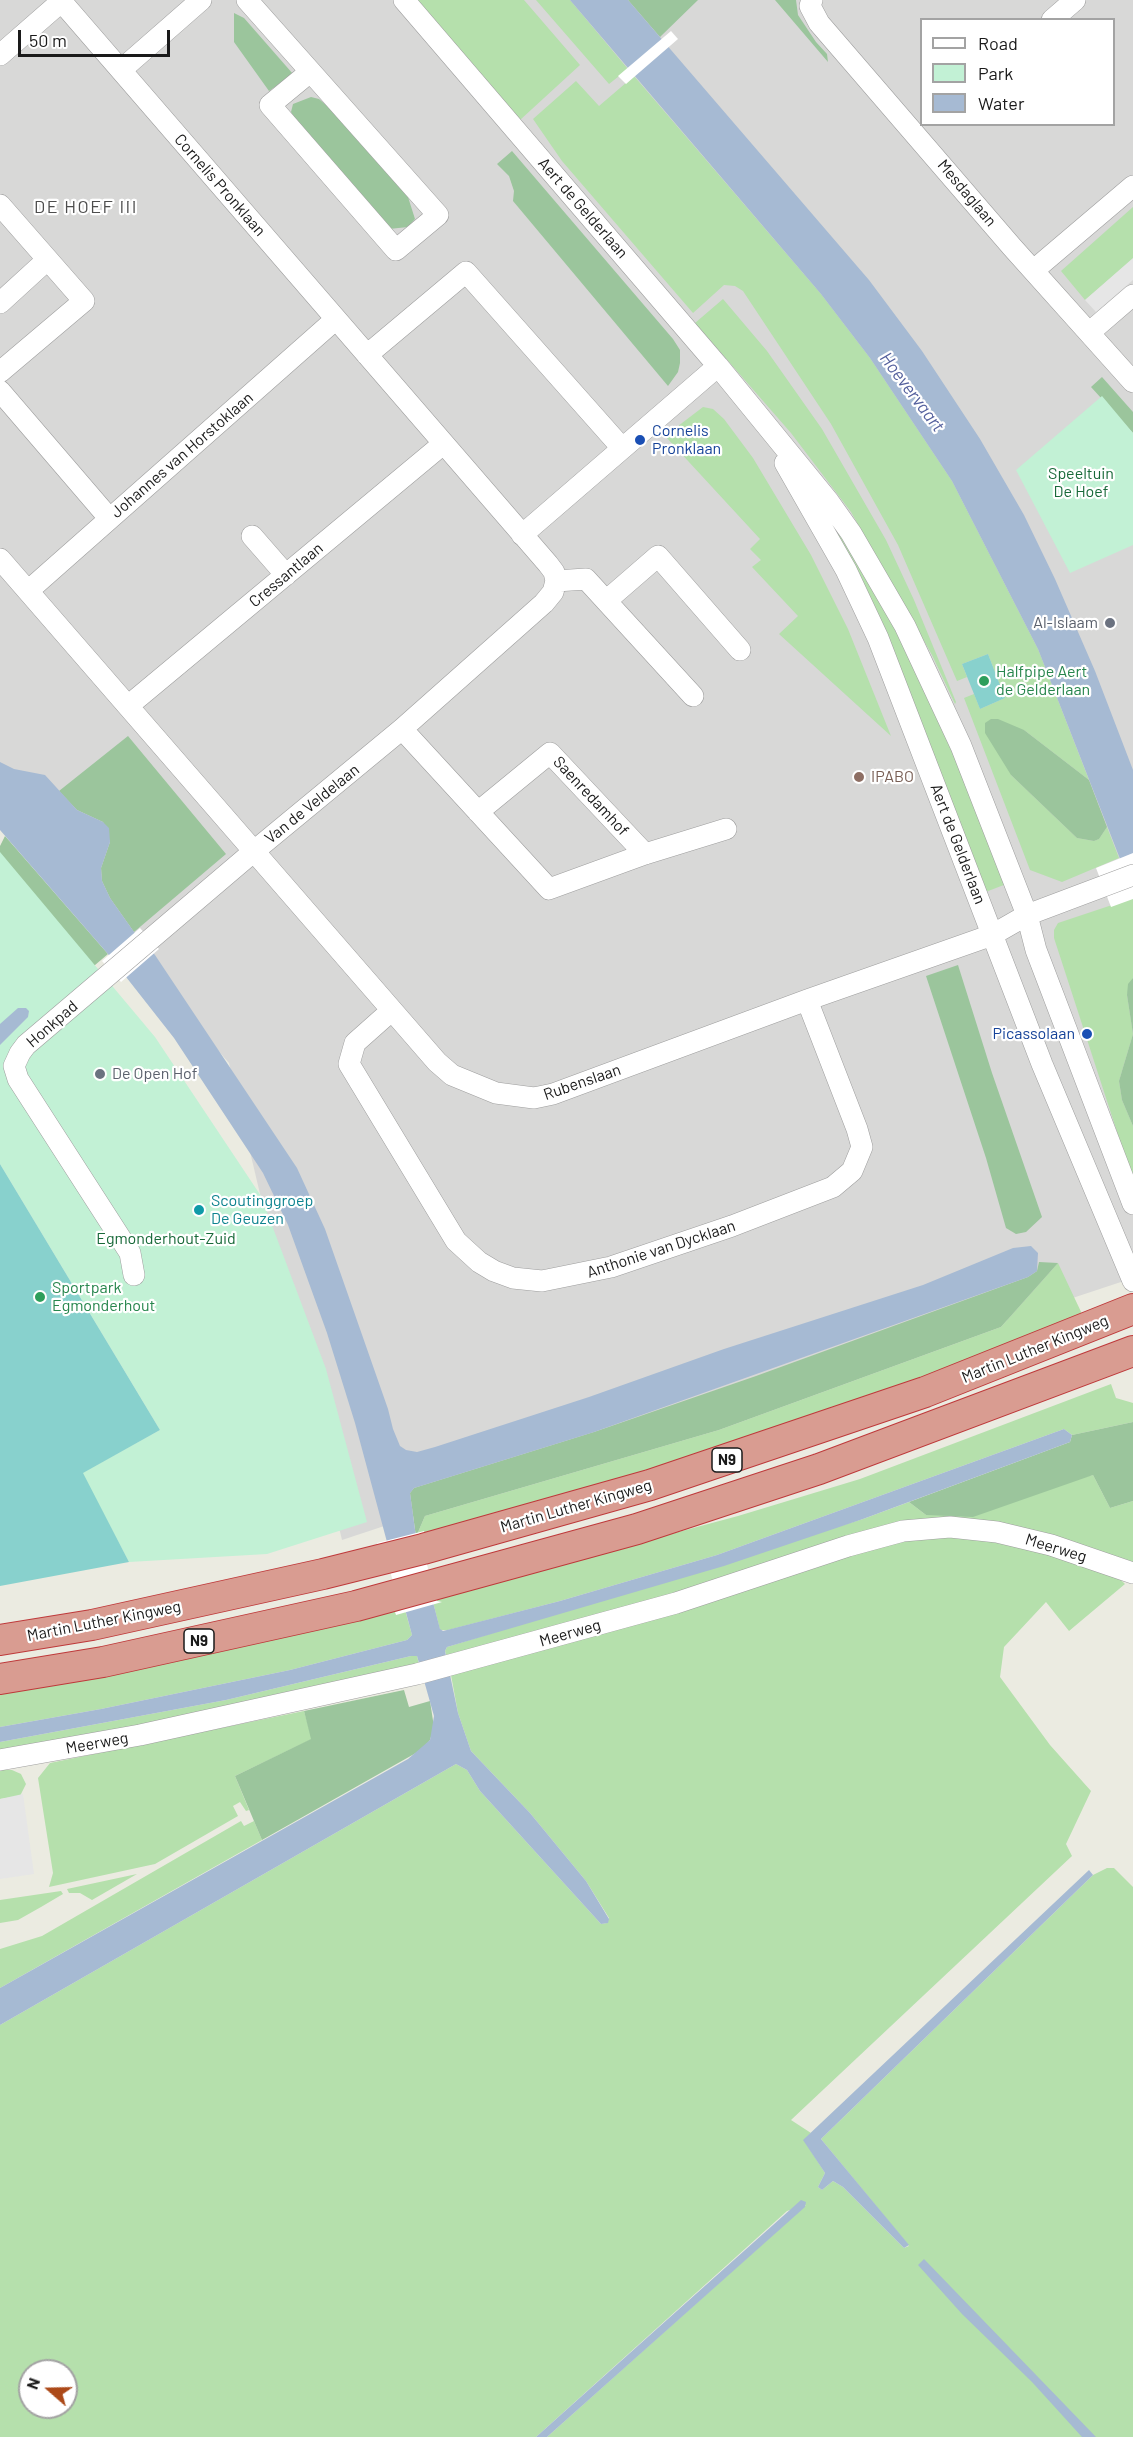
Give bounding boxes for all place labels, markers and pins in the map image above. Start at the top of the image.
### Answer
place label: Cornelis Pronklaan [652,421,721,459]
marker: Cornelis Pronklaan [633,433,647,447]
place label: Al-Islaam [1033,613,1098,633]
marker: Al-Islaam [1103,616,1117,630]
place label: Halfpipe Aert de Gelderlaan [996,662,1090,700]
marker: Halfpipe Aert de Gelderlaan [977,674,991,688]
place label: IPABO [871,767,914,787]
marker: IPABO [852,770,866,784]
place label: Picassolaan [992,1024,1075,1044]
marker: Picassolaan [1080,1027,1094,1041]
place label: De Open Hof [112,1064,197,1084]
marker: De Open Hof [93,1067,107,1081]
place label: Scoutinggroep De Geuzen [211,1191,313,1229]
marker: Scoutinggroep De Geuzen [192,1203,206,1217]
place label: Sportpark Egmonderhout [52,1278,155,1316]
marker: Sportpark Egmonderhout [33,1290,47,1304]

